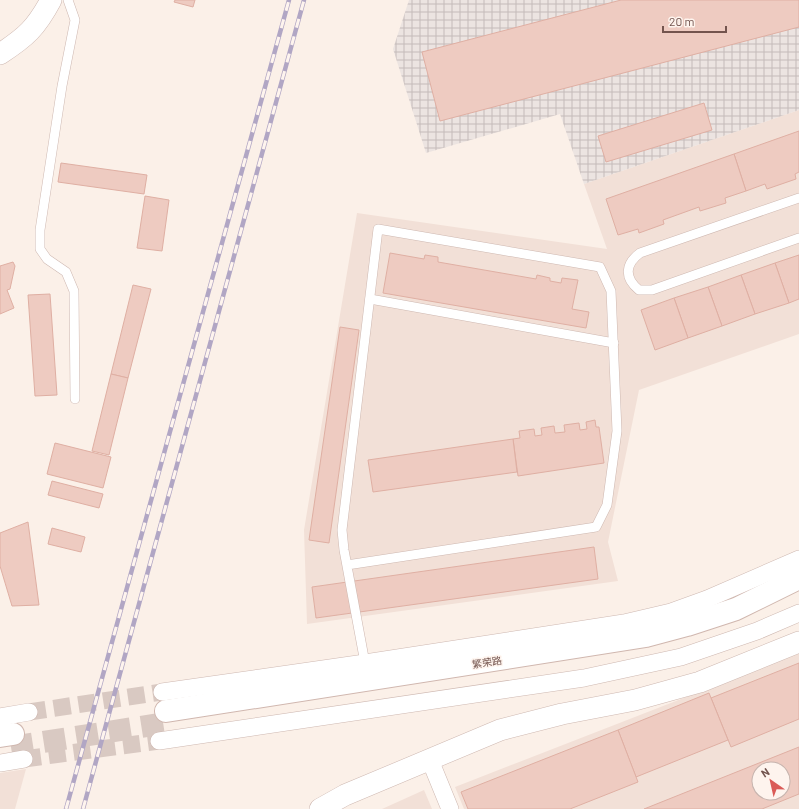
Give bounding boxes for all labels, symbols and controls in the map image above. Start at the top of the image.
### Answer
scale bar [663,8,726,34]
text: 20 m [669,14,695,28]
street label: 繁荣路 [471,654,503,670]
north arrow [751,761,791,801]
text: N [758,765,772,780]

